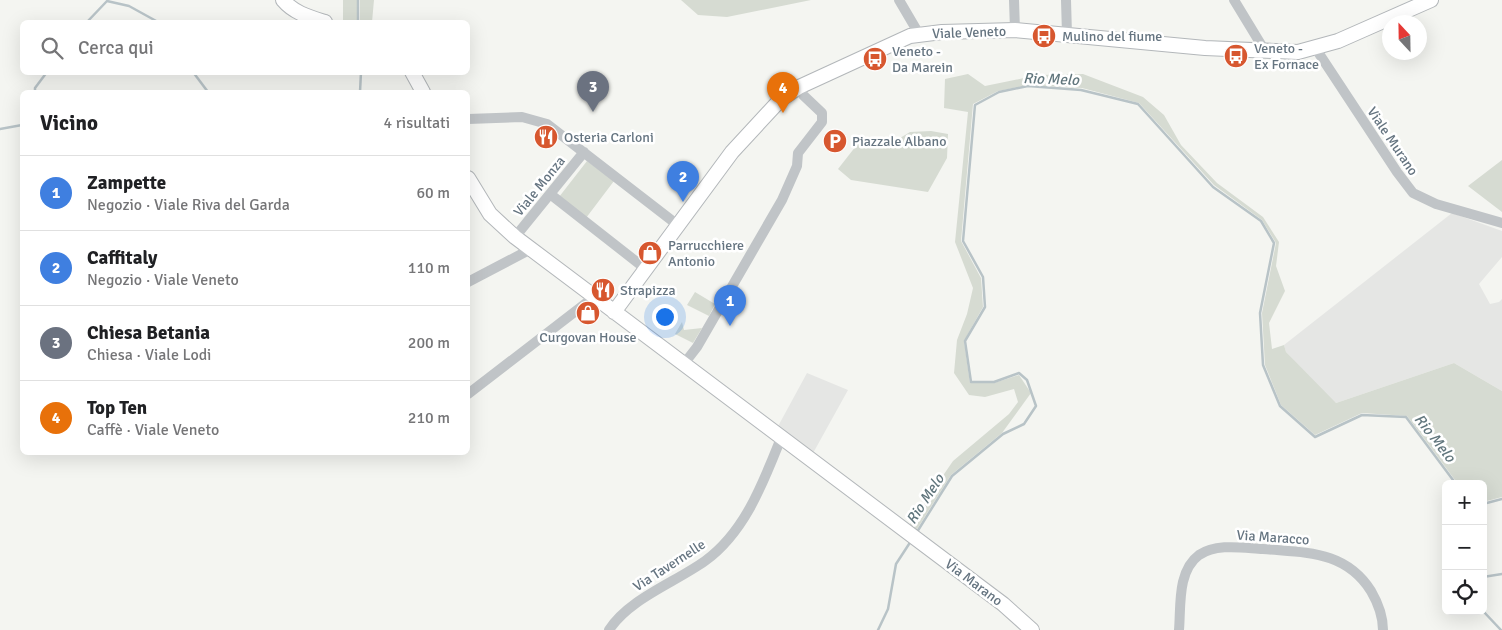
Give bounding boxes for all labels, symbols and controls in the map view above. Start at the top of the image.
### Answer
north arrow [1382,15,1427,60]
search box [20,20,470,75]
street label: Viale Veneto [932,23,1006,42]
bus stop icon: Mulino del fiume [1031,23,1057,49]
place label: Mulino del fiume [1062,28,1162,45]
icon: search [38,34,66,62]
text: Cerca qui [78,36,154,60]
place label: Veneto - Ex Fornace [1254,40,1319,73]
place label: Veneto - Da Marein [892,43,953,76]
bus stop icon: Veneto - Ex Fornace [1223,43,1249,69]
bus stop icon: Veneto - Da Marein [862,46,888,72]
water label: Rio Melo [1023,69,1080,89]
pin: 3 [577,71,609,112]
pin: 4 [767,72,799,113]
street label: Viale Murano [1363,104,1422,179]
text: Vicino [40,110,98,136]
text: 4 risultati [384,113,450,133]
restaurant icon: Osteria Carloni [533,124,559,150]
parking icon: Piazzale Albano [822,128,848,154]
place label: Osteria Carloni [564,129,654,146]
place label: Piazzale Albano [852,133,946,150]
street label: Viale Monza [510,153,569,220]
pin: 2 [667,161,699,202]
text: Zampette [87,171,166,195]
text: 1 [52,183,60,203]
text: 60 m [416,183,450,203]
text: Negozio · Viale Riva del Garda [87,195,290,215]
place label: Parrucchiere Antonio [668,237,744,270]
shop icon: Parrucchiere Antonio [637,240,663,266]
text: Caffitaly [87,246,158,270]
text: 2 [52,258,60,278]
text: 110 m [408,258,450,278]
text: Negozio · Viale Veneto [87,270,239,290]
restaurant icon: Strapizza [590,277,616,303]
place label: Strapizza [620,282,676,299]
pin: 1 [714,285,746,326]
shop icon: Curgovan House [575,300,601,326]
your location [652,304,678,330]
text: Chiesa Betania [87,321,210,345]
place label: Curgovan House [539,329,637,346]
text: 3 [52,333,60,353]
text: 200 m [408,333,450,353]
text: Chiesa · Viale Lodi [87,345,211,365]
text: Top Ten [87,396,147,420]
text: 4 [52,408,60,428]
text: 210 m [408,408,450,428]
water label: Rio Melo [1411,410,1460,466]
text: Caffè · Viale Veneto [87,420,219,440]
water label: Rio Melo [902,470,948,527]
map controls [1442,480,1487,615]
button: + [1442,480,1487,525]
button: − [1442,525,1487,570]
street label: Via Maracco [1236,526,1310,549]
street label: Via Tavernelle [630,536,709,595]
street label: Via Marano [942,555,1006,609]
button: locate [1442,570,1487,615]

